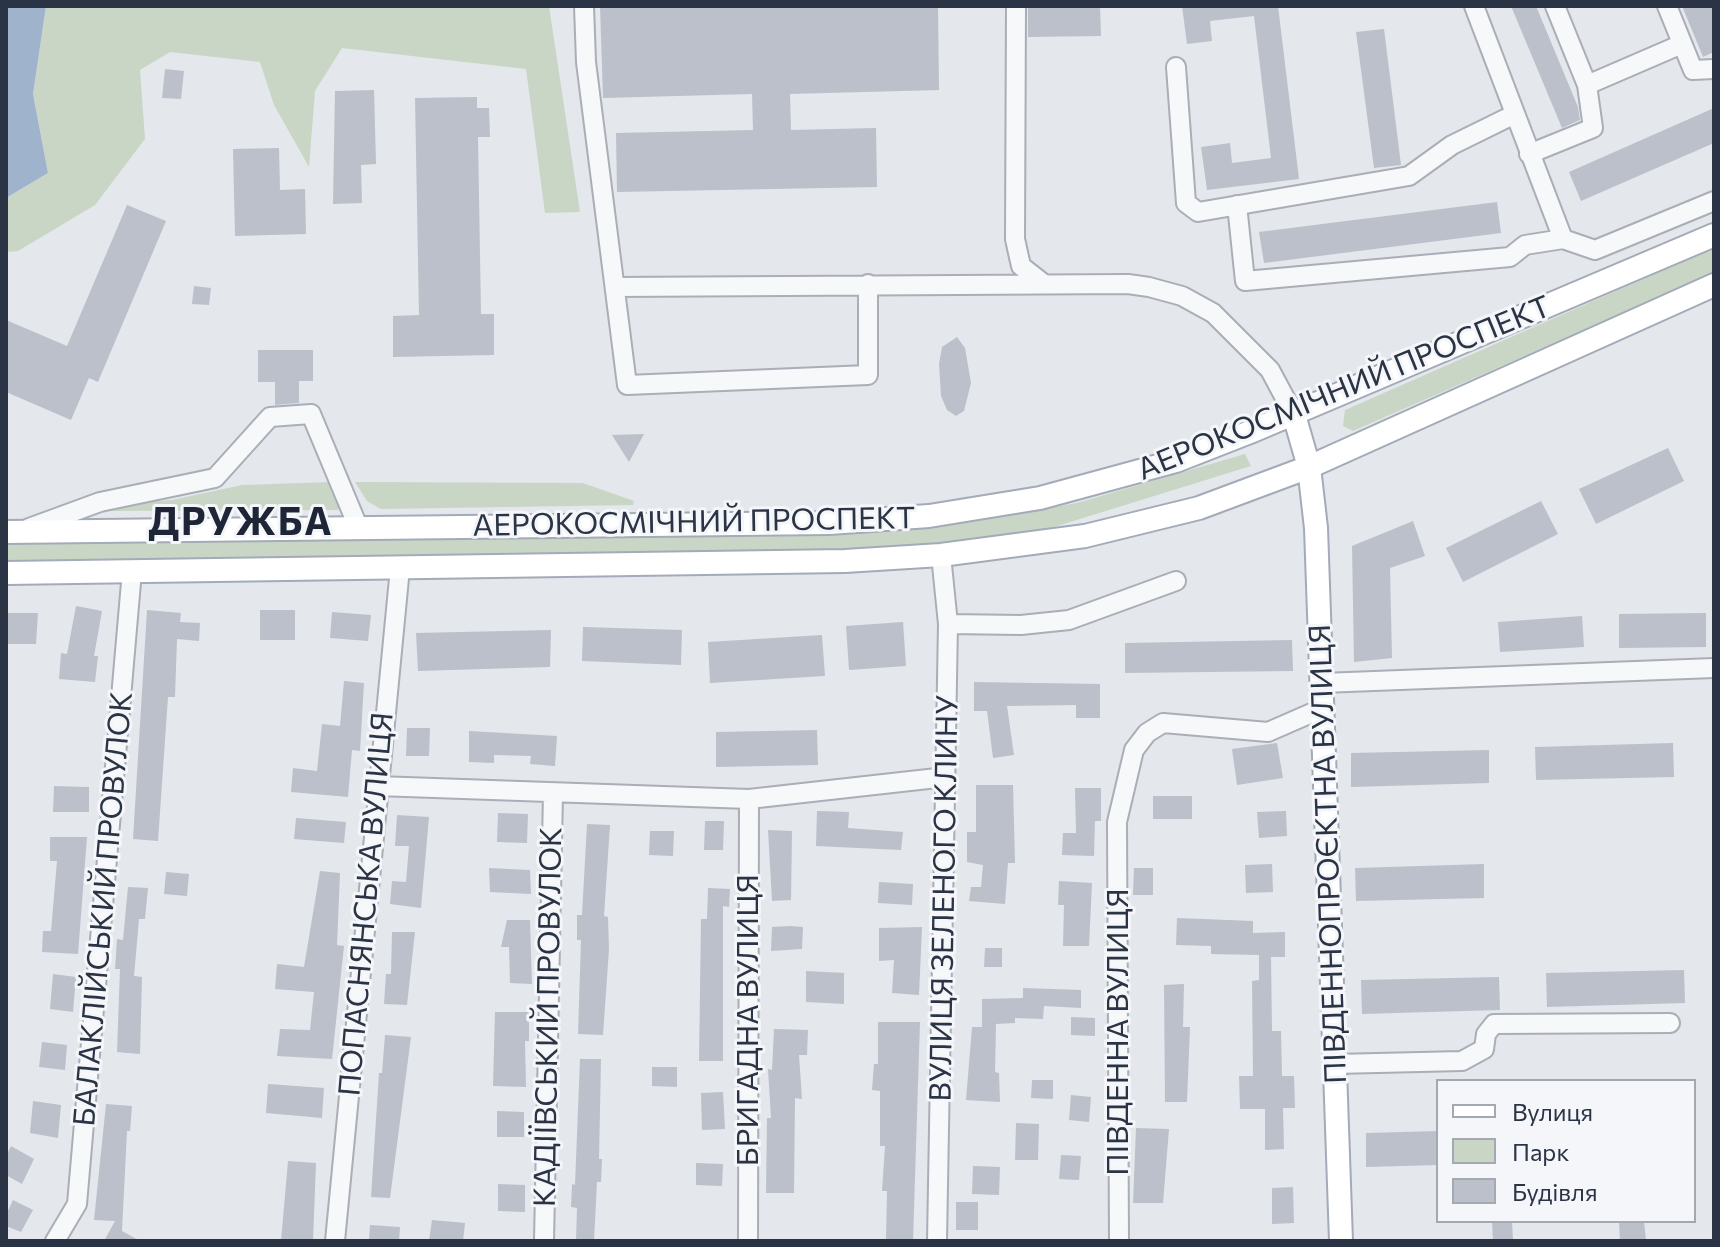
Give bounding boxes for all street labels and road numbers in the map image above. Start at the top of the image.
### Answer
street label: АЕРОКОСМІЧНИЙ ПРОСПЕКТ [1132,288,1556,488]
street label: АЕРОКОСМІЧНИЙ ПРОСПЕКТ [472,500,916,544]
street label: ПІВДЕННОПРОЄКТНА ВУЛИЦЯ [1302,623,1354,1085]
street label: БАЛАКЛІЙСЬКИЙ ПРОВУЛОК [66,690,140,1128]
street label: ВУЛИЦЯ ЗЕЛЕНОГО КЛИНУ [922,694,966,1102]
street label: ПОПАСНЯНСЬКА ВУЛИЦЯ [331,711,401,1097]
street label: КАДІЇВСЬКИЙ ПРОВУЛОК [527,827,569,1207]
street label: БРИГАДНА ВУЛИЦЯ [730,874,766,1166]
street label: ПІВДЕННА ВУЛИЦЯ [1100,888,1136,1176]

